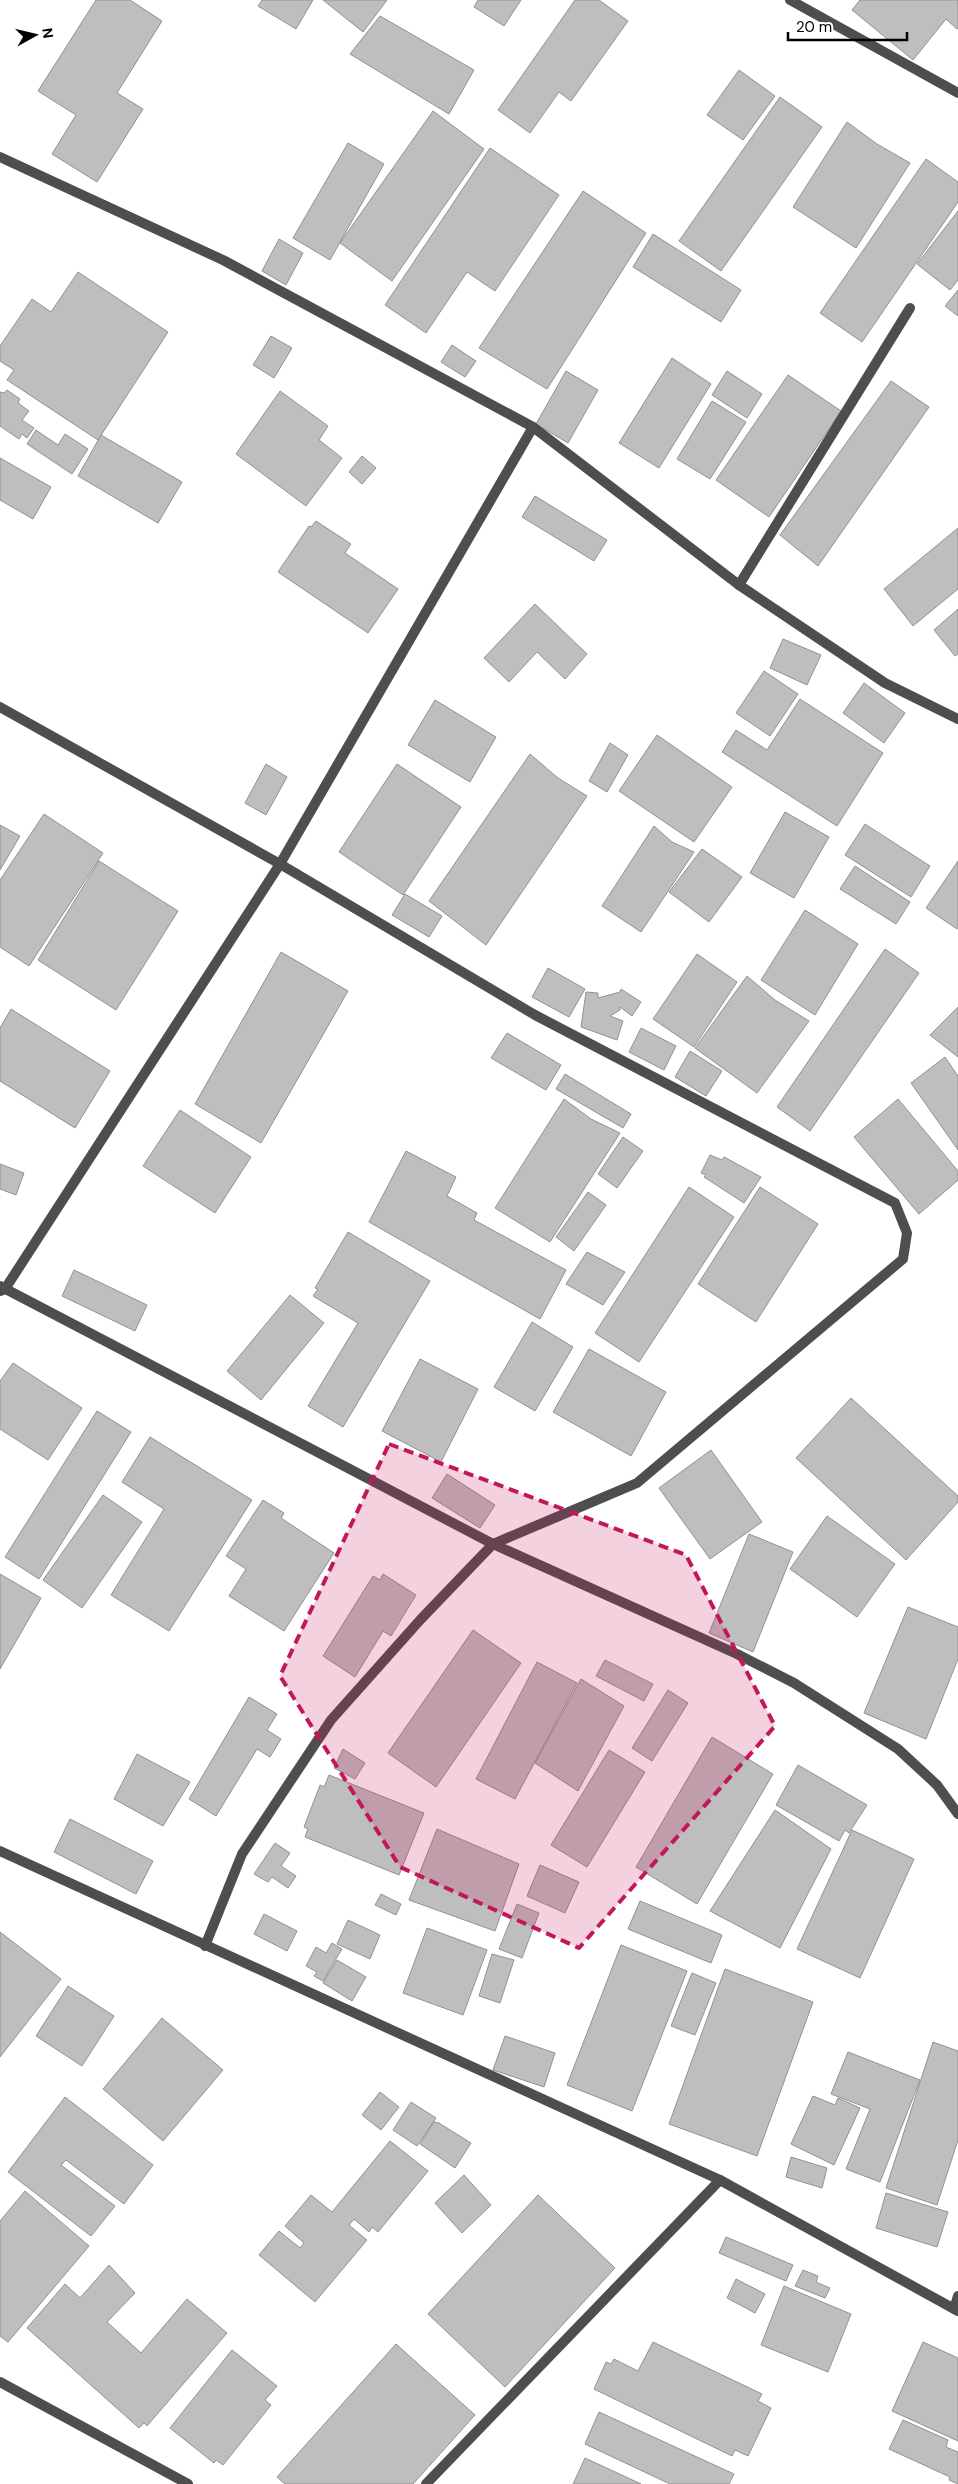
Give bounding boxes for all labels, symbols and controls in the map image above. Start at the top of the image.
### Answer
north arrow [10,10,60,60]
scale bar [788,10,907,42]
text: 20 m [796,17,832,37]
text: N [38,27,57,40]

